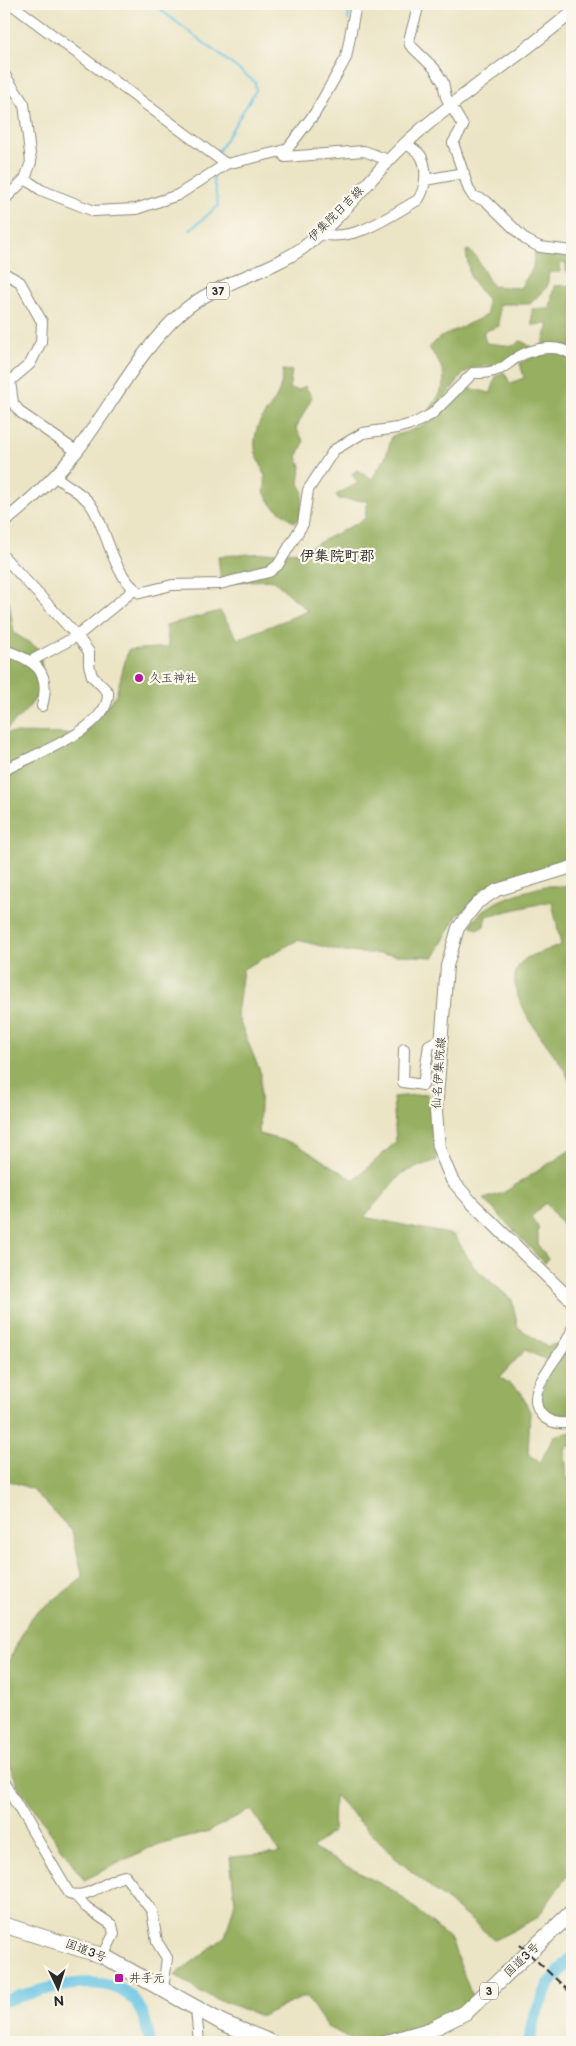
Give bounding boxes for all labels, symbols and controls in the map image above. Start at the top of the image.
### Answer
street label: 伊集院日吉線 [305,183,367,245]
road number: 37 [207,282,229,300]
district label: 伊集院町郡 [299,547,375,566]
place label: 久玉神社 [149,671,197,686]
marker: 久玉神社 [133,672,145,684]
street label: 仙名伊集院線 [429,1037,449,1109]
street label: 国道3号 [63,1936,109,1966]
street label: 国道3号 [501,1940,543,1980]
north arrow [32,1964,82,2014]
place label: 井手元 [129,1971,165,1986]
marker: 井手元 [113,1972,125,1984]
road number: 3 [480,1982,498,2000]
text: N [53,1992,65,2009]

